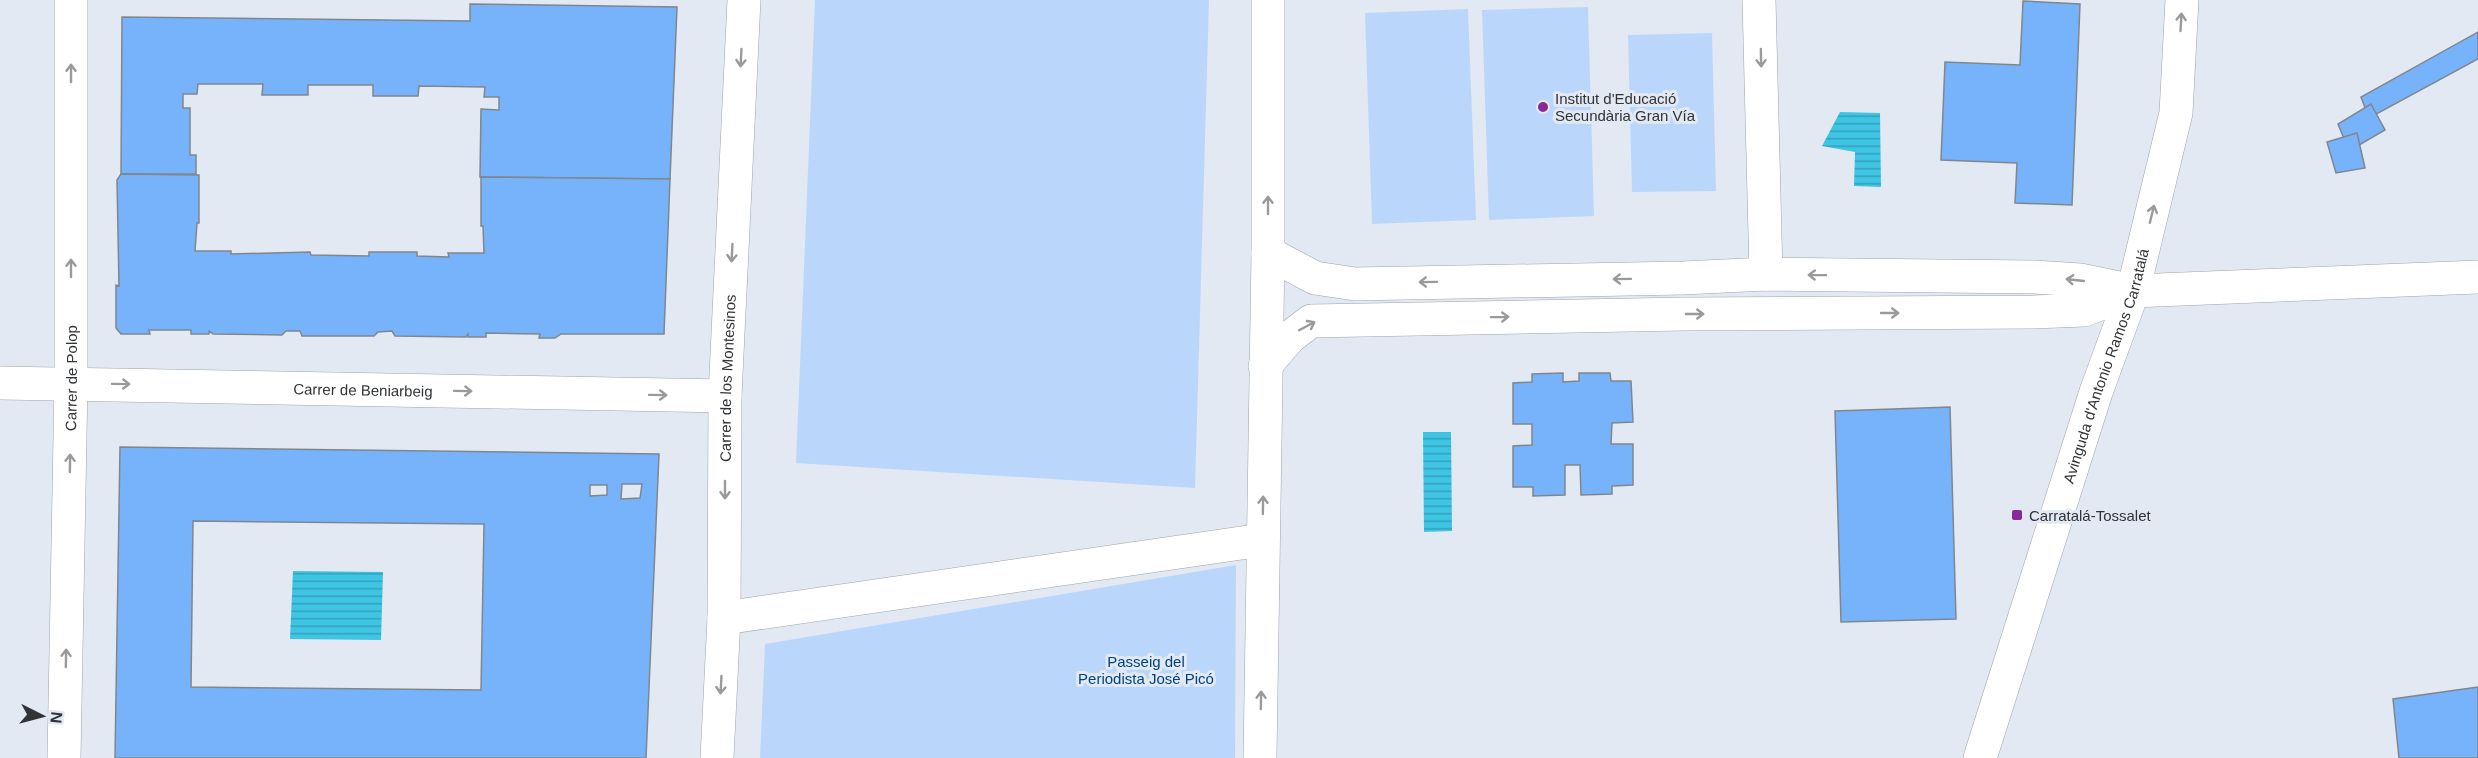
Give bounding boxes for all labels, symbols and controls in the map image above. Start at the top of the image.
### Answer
one-way arrow [2176,13,2187,33]
one-way arrow [736,48,747,68]
one-way arrow [1755,48,1767,68]
one-way arrow [65,63,77,83]
place label: Institut d'Educació Secundària Gran Vía [1555,90,1696,124]
marker: Institut d'Educació Secundària Gran Vía [1536,100,1550,114]
one-way arrow [1262,195,1274,215]
one-way arrow [2146,205,2158,224]
one-way arrow [726,243,737,263]
street label: Avinguda d'Antonio Ramos Carratalá [2059,246,2152,485]
one-way arrow [65,258,77,278]
one-way arrow [1808,269,1828,281]
one-way arrow [1613,273,1633,285]
one-way arrow [2066,274,2086,285]
one-way arrow [1418,276,1438,288]
street label: Carrer de los Montesinos [716,294,738,462]
one-way arrow [1880,307,1900,319]
one-way arrow [1685,308,1705,320]
one-way arrow [1490,311,1510,323]
one-way arrow [1298,320,1315,332]
street label: Carrer de Polop [62,325,80,431]
one-way arrow [111,379,131,390]
street label: Carrer de Beniarbeig [293,380,433,399]
one-way arrow [453,385,473,397]
one-way arrow [648,389,668,401]
one-way arrow [64,453,76,473]
one-way arrow [719,480,731,500]
one-way arrow [1257,495,1268,515]
place label: Carratalá-Tossalet [2029,507,2152,524]
marker: Carratalá-Tossalet [2010,508,2024,522]
one-way arrow [60,648,72,668]
park label: Passeig del Periodista José Picó [1078,653,1214,687]
one-way arrow [715,674,726,694]
north arrow [12,686,72,746]
one-way arrow [1255,690,1267,710]
text: N [47,711,65,724]

